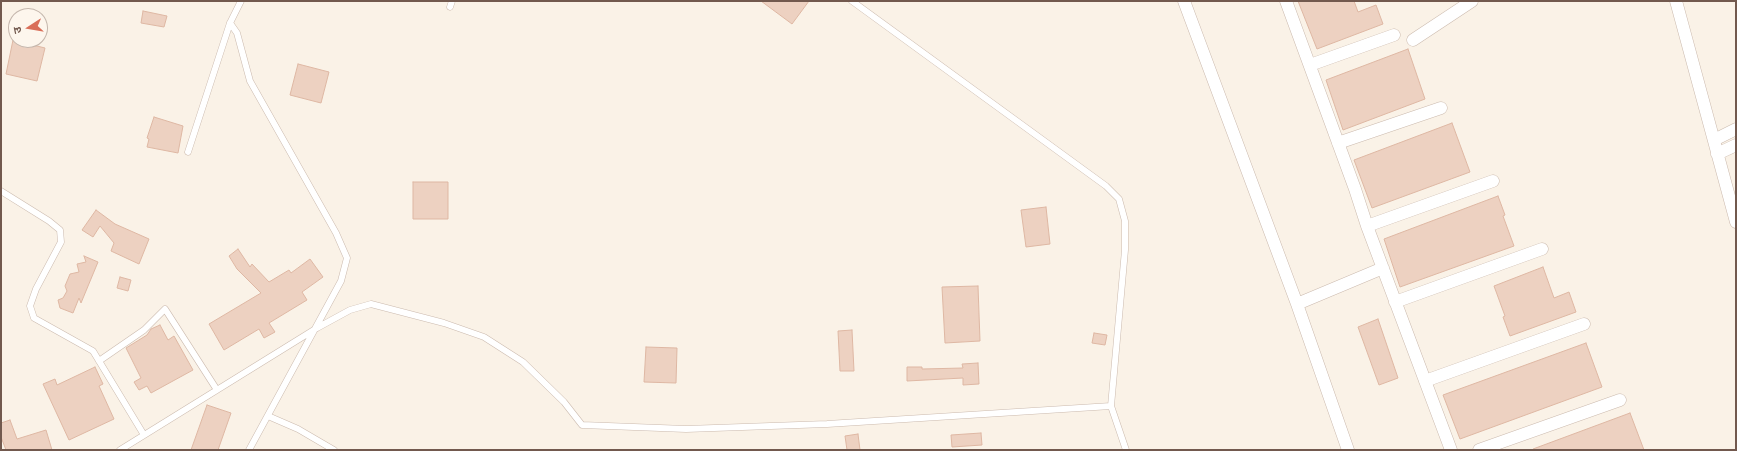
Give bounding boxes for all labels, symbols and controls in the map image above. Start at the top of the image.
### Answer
north arrow [8,8,48,48]
text: उ [10,26,25,35]

